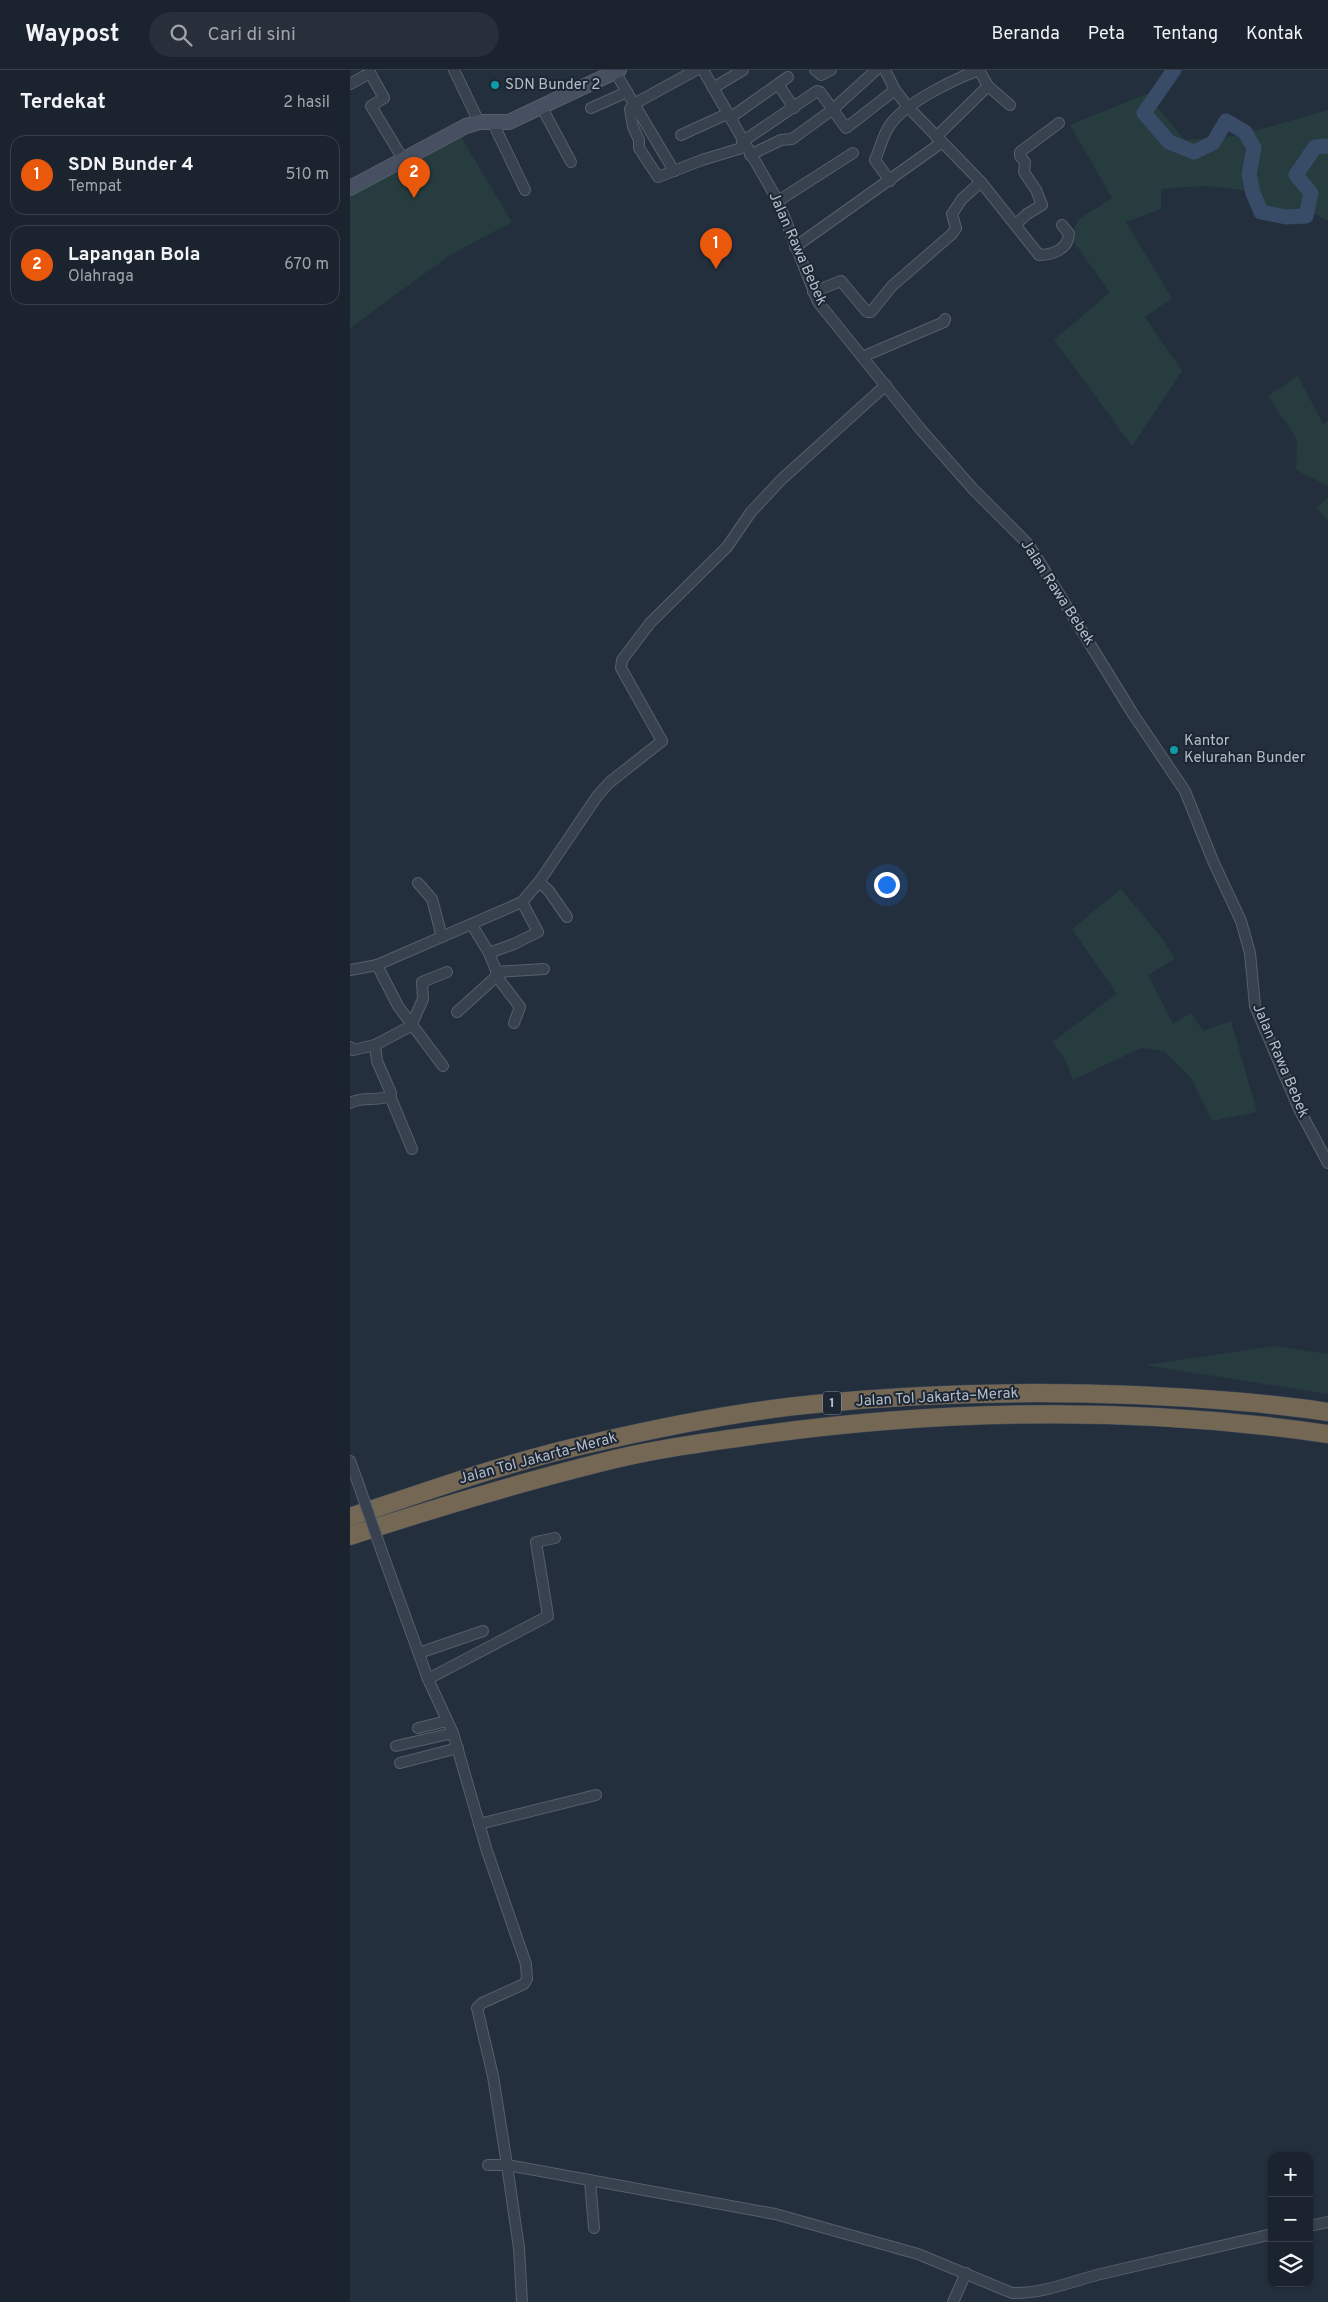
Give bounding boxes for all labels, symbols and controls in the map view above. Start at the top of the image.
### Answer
search box [149,12,499,57]
text: Waypost [25,20,119,50]
icon: search [167,21,195,49]
text: Cari di sini [207,23,296,47]
text: Beranda [991,23,1060,46]
text: Peta [1088,23,1125,46]
text: Tentang [1153,23,1218,46]
text: Kontak [1246,23,1303,46]
place label: SDN Bunder 2 [505,76,601,95]
marker: SDN Bunder 2 [489,79,501,91]
text: Terdekat [20,89,106,116]
text: 2 hasil [283,93,330,113]
text: SDN Bunder 4 [68,153,194,177]
pin: 2 [398,157,430,198]
text: 1 [34,165,40,185]
text: 510 m [286,165,329,185]
text: Tempat [68,177,122,197]
street label: Jalan Rawa Bebek [763,189,831,309]
pin: 1 [700,228,732,269]
text: Lapangan Bola [68,243,200,267]
text: 2 [32,255,42,275]
text: 670 m [284,255,329,275]
text: Olahraga [68,267,134,287]
street label: Jalan Rawa Bebek [1016,537,1098,650]
place label: Kantor Kelurahan Bunder [1184,732,1306,768]
marker: Kantor Kelurahan Bunder [1168,744,1180,756]
your location [874,872,900,898]
street label: Jalan Rawa Bebek [1247,1001,1313,1121]
street label: Jalan Tol Jakarta–Merak [855,1384,1019,1412]
road number: 1 [823,1392,841,1415]
street label: Jalan Tol Jakarta–Merak [457,1429,619,1489]
map controls [1268,2152,1313,2287]
button: + [1268,2152,1313,2197]
button: − [1268,2197,1313,2242]
button: layers [1268,2242,1313,2287]

